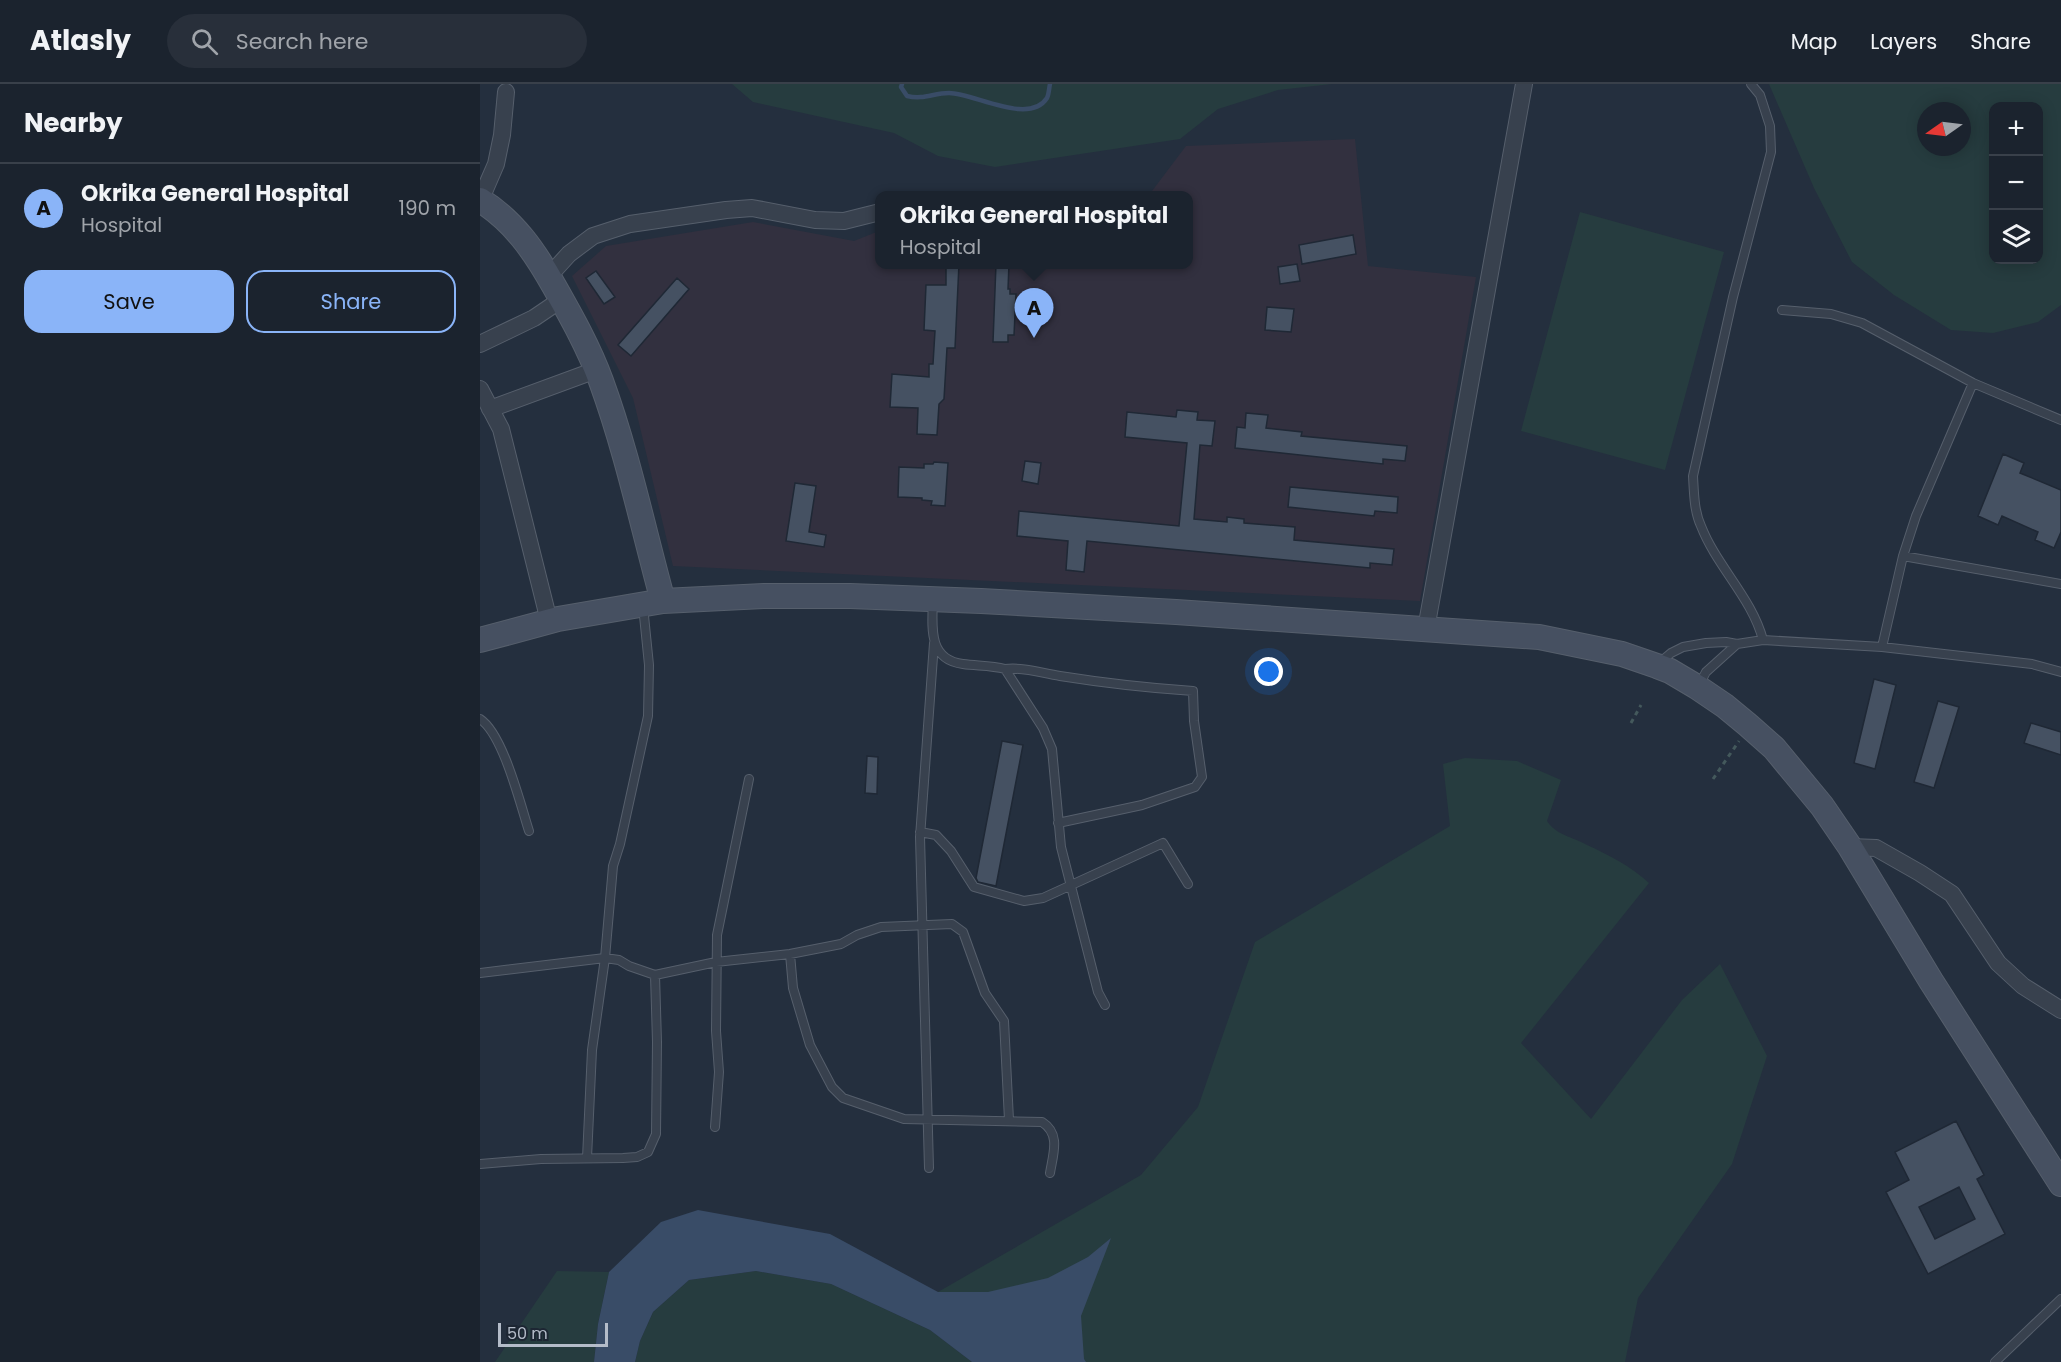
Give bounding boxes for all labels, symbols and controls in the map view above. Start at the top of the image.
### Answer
search box [167,14,587,68]
text: Atlasly [30,21,131,60]
icon: search [188,25,221,58]
text: Search here [236,26,368,57]
text: Map [1791,27,1837,56]
text: Layers [1870,27,1937,56]
text: Share [1970,27,2031,56]
north arrow [1917,102,1971,156]
map controls [1989,102,2043,264]
button: + [1989,102,2043,156]
text: Nearby [24,105,122,141]
button: − [1989,156,2043,210]
text: Okrika General Hospital [81,178,349,209]
popup [875,191,1193,269]
text: A [36,194,51,222]
text: 190 m [399,194,456,222]
text: Okrika General Hospital [900,200,1168,231]
button: layers [1989,210,2043,264]
text: Hospital [81,211,162,239]
text: Hospital [900,233,981,261]
button: Save [24,270,234,333]
button: Share [246,270,456,333]
pin: A [1014,288,1054,338]
your location [1254,657,1283,686]
scale bar [498,1320,608,1348]
text: 50 m [507,1322,548,1345]

